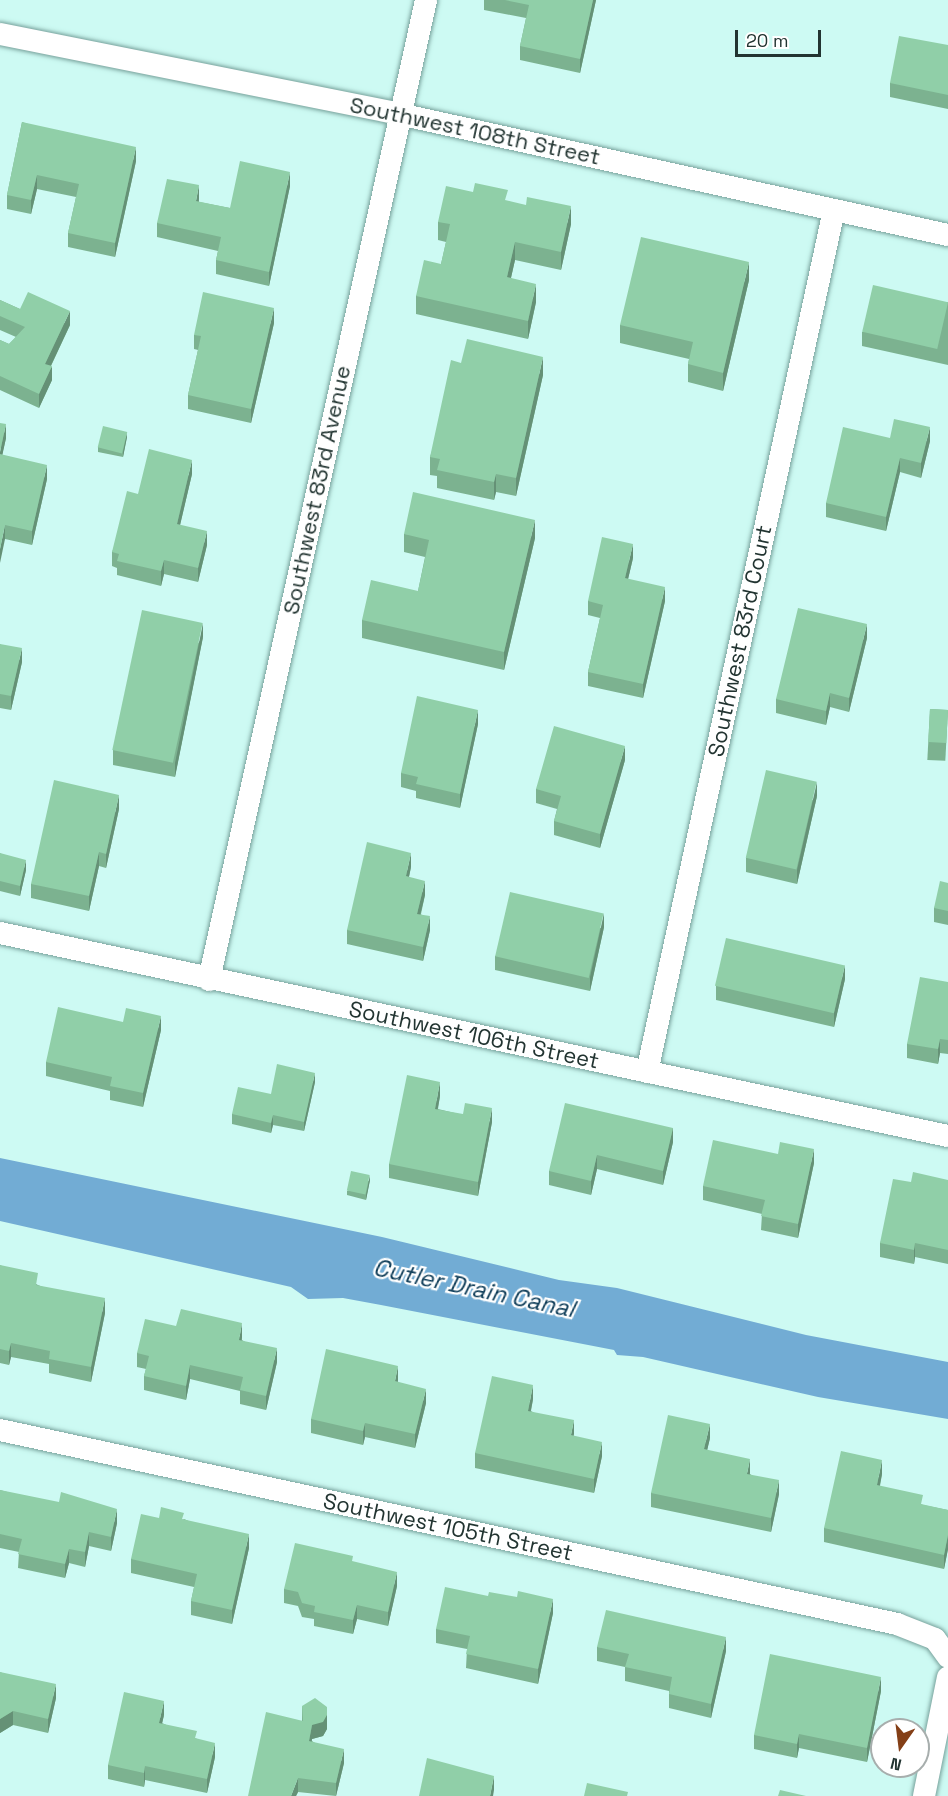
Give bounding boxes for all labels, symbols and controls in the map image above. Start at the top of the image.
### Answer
scale bar [738,18,824,56]
text: 20 m [746,29,789,52]
street label: Southwest 108th Street [347,92,603,170]
street label: Southwest 83rd Avenue [278,363,356,617]
street label: Southwest 83rd Court [703,523,777,759]
street label: Southwest 106th Street [347,996,601,1074]
water label: Cutler Drain Canal [371,1253,577,1323]
street label: Southwest 105th Street [321,1488,575,1566]
north arrow [870,1718,930,1778]
text: N [888,1753,904,1775]

